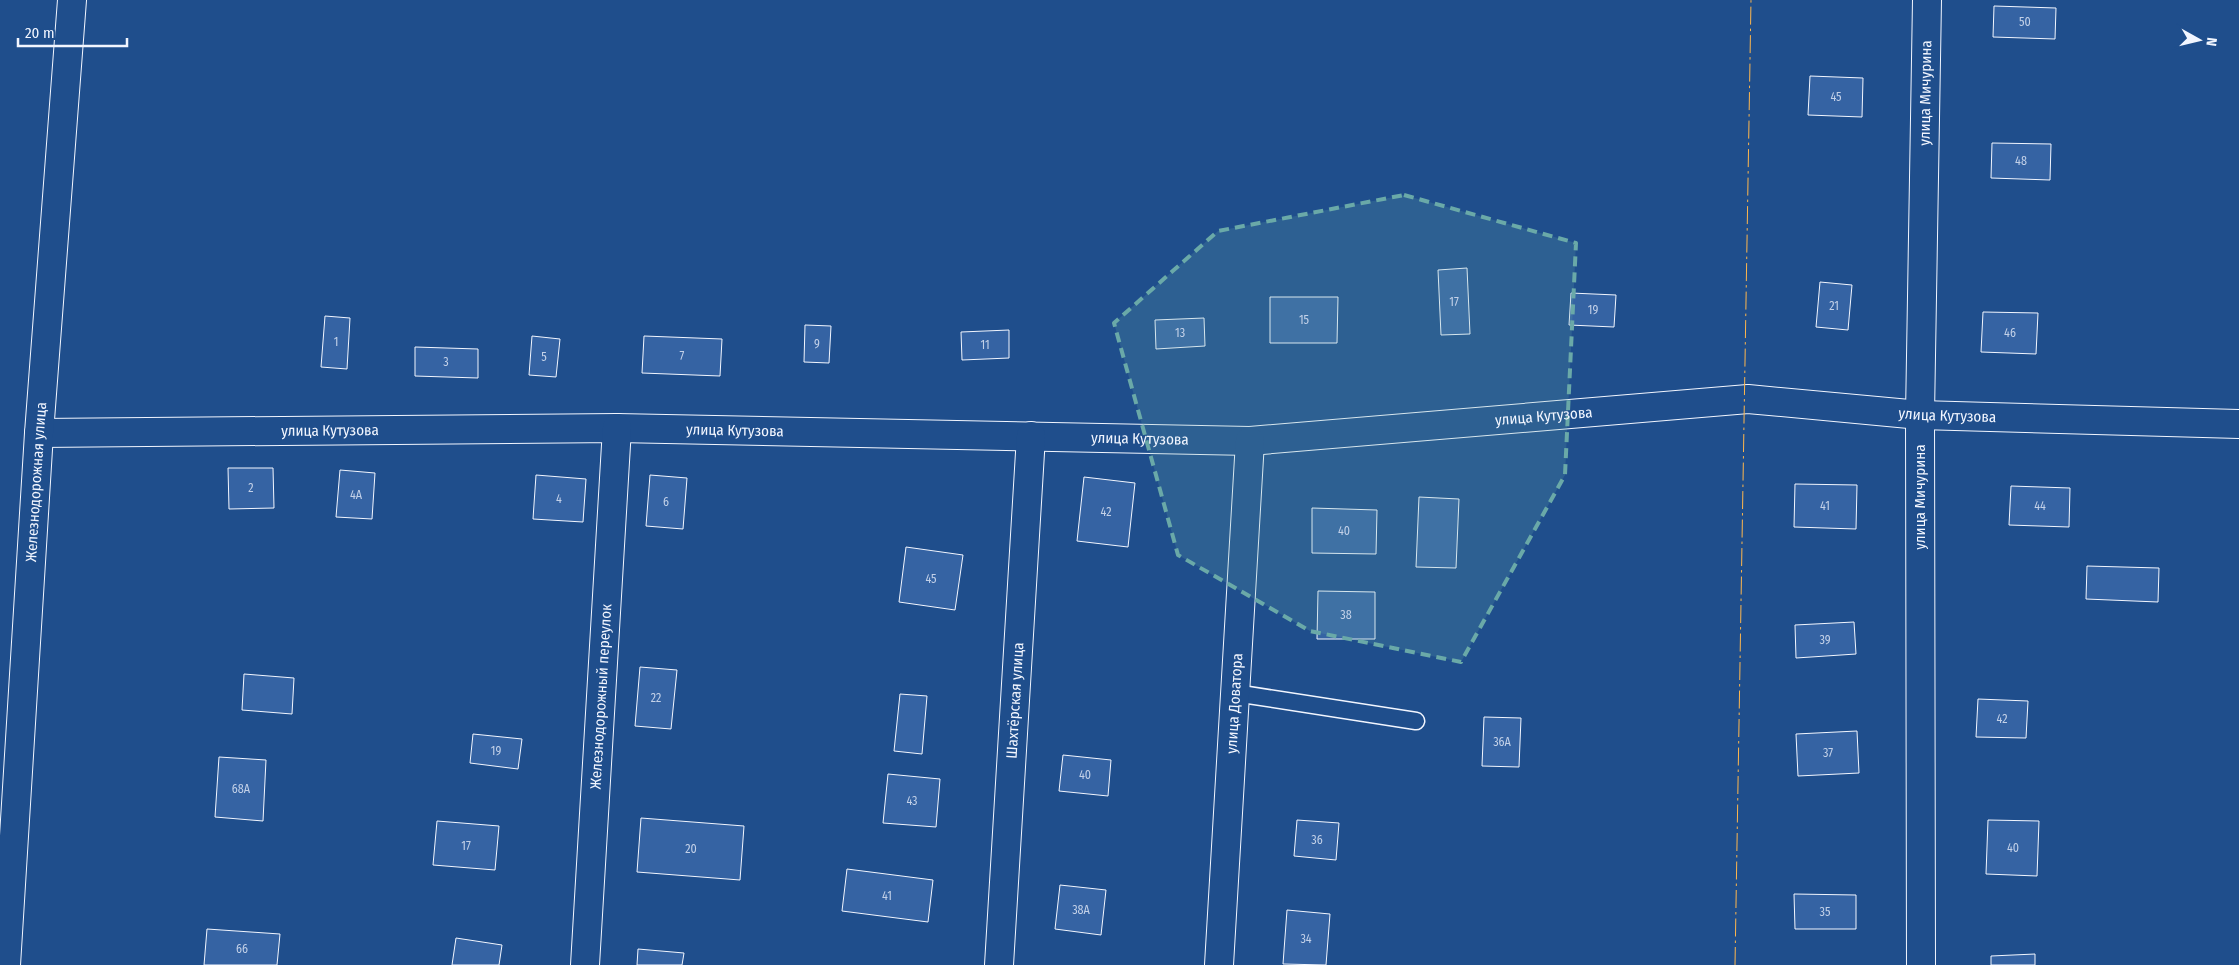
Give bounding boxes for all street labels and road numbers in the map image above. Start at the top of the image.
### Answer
street label: улица Мичурина [1916,40,1935,146]
street label: Железнодорожная улица [22,401,50,562]
street label: улица Кутузова [1494,403,1593,429]
street label: улица Кутузова [1898,404,1996,426]
street label: улица Кутузова [686,420,784,440]
street label: улица Кутузова [281,421,379,440]
street label: улица Кутузова [1091,429,1189,449]
street label: улица Мичурина [1911,444,1929,550]
street label: Железнодорожный переулок [586,603,616,790]
street label: Шахтёрская улица [1002,642,1028,759]
street label: улица Доватора [1223,653,1246,754]

